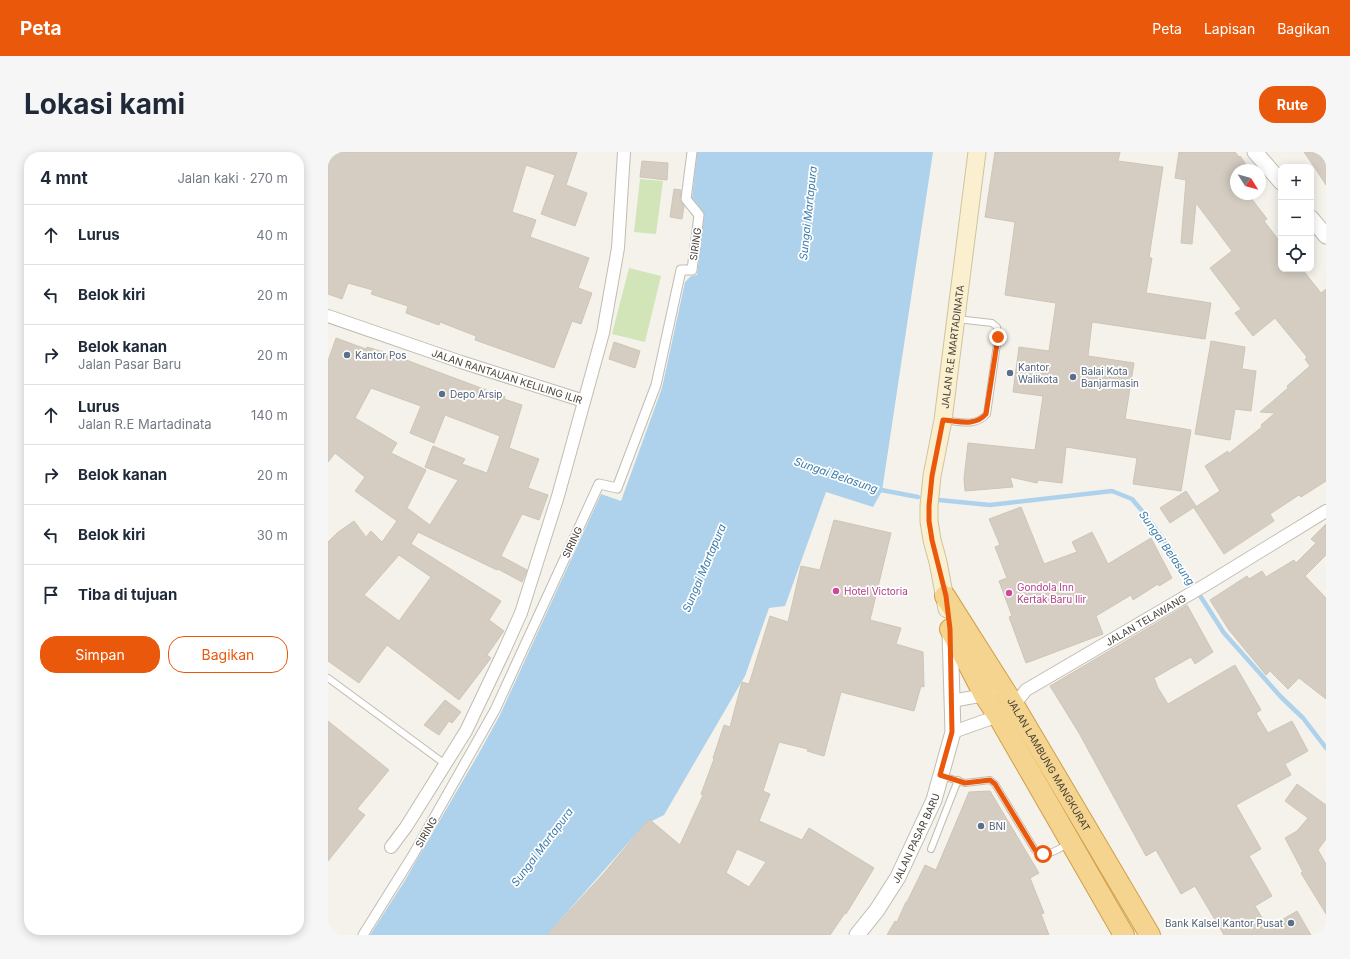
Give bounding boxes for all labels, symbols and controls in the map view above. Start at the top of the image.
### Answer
text: Peta [20,17,62,40]
text: Peta [1152,20,1182,37]
text: Lapisan [1204,20,1255,37]
text: Bagikan [1277,20,1330,37]
button: Rute [1259,86,1326,123]
text: Lokasi kami [24,87,185,121]
north arrow [1230,164,1266,200]
map controls [1278,164,1314,272]
button: + [1278,164,1314,200]
water label: Sungai Martapura [796,165,820,261]
text: 4 mnt [40,168,88,188]
text: Jalan kaki · 270 m [177,170,288,186]
button: − [1278,200,1314,236]
icon: ahead [40,224,62,246]
text: Lurus [78,225,120,244]
text: 40 m [256,227,288,243]
street label: SIRING [687,227,703,261]
button: locate [1278,236,1314,272]
icon: left [40,284,62,306]
street label: JALAN R.E MARTADINATA [939,284,966,409]
text: Belok kiri [78,285,145,304]
text: 20 m [257,287,288,303]
route end [989,328,1007,346]
text: Belok kanan [78,337,167,356]
icon: right [40,344,62,366]
street label: JALAN RANTAUAN KELILING ILIR [430,346,585,406]
text: 20 m [257,347,288,363]
place label: Kantor Pos [355,349,407,361]
marker: Kantor Pos [342,350,352,360]
text: Jalan Pasar Baru [78,356,181,372]
place label: Kantor Walikota [1018,361,1058,385]
place label: Balai Kota Banjarmasin [1081,365,1139,389]
marker: Kantor Walikota [1005,368,1015,378]
marker: Balai Kota Banjarmasin [1068,372,1078,382]
place label: Depo Arsip [450,388,502,400]
marker: Depo Arsip [437,389,447,399]
text: Lurus [78,397,120,416]
icon: ahead [40,404,62,426]
text: 140 m [251,407,288,423]
text: Jalan R.E Martadinata [78,416,212,432]
water label: Sungai Belasung [792,454,880,496]
icon: right [40,464,62,486]
text: Belok kanan [78,465,167,484]
text: 20 m [257,467,288,483]
water label: Sungai Belasung [1136,508,1198,588]
water label: Sungai Martapura [679,522,729,614]
icon: left [40,524,62,546]
street label: SIRING [560,524,584,560]
text: Belok kiri [78,525,145,544]
text: 30 m [257,527,288,543]
place label: Gondola Inn Kertak Baru Ilir [1017,581,1086,605]
icon: arrive [40,584,62,606]
text: Tiba di tujuan [78,585,177,604]
place label: Hotel Victoria [844,585,908,597]
marker: Hotel Victoria [831,586,841,596]
marker: Gondola Inn Kertak Baru Ilir [1004,588,1014,598]
street label: JALAN TELAWANG [1103,592,1188,648]
button: Simpan [40,636,160,673]
button: Bagikan [168,636,288,673]
street label: JALAN LAMBUNG MANGKURAT [1005,695,1093,833]
street label: JALAN PASAR BARU [890,792,942,885]
water label: Sungai Martapura [508,805,576,889]
street label: SIRING [412,815,440,849]
place label: BNI [989,820,1006,832]
marker: BNI [976,821,986,831]
route start [1034,845,1052,863]
place label: Bank Kalsel Kantor Pusat [1165,917,1284,929]
marker: Bank Kalsel Kantor Pusat [1286,918,1296,928]

